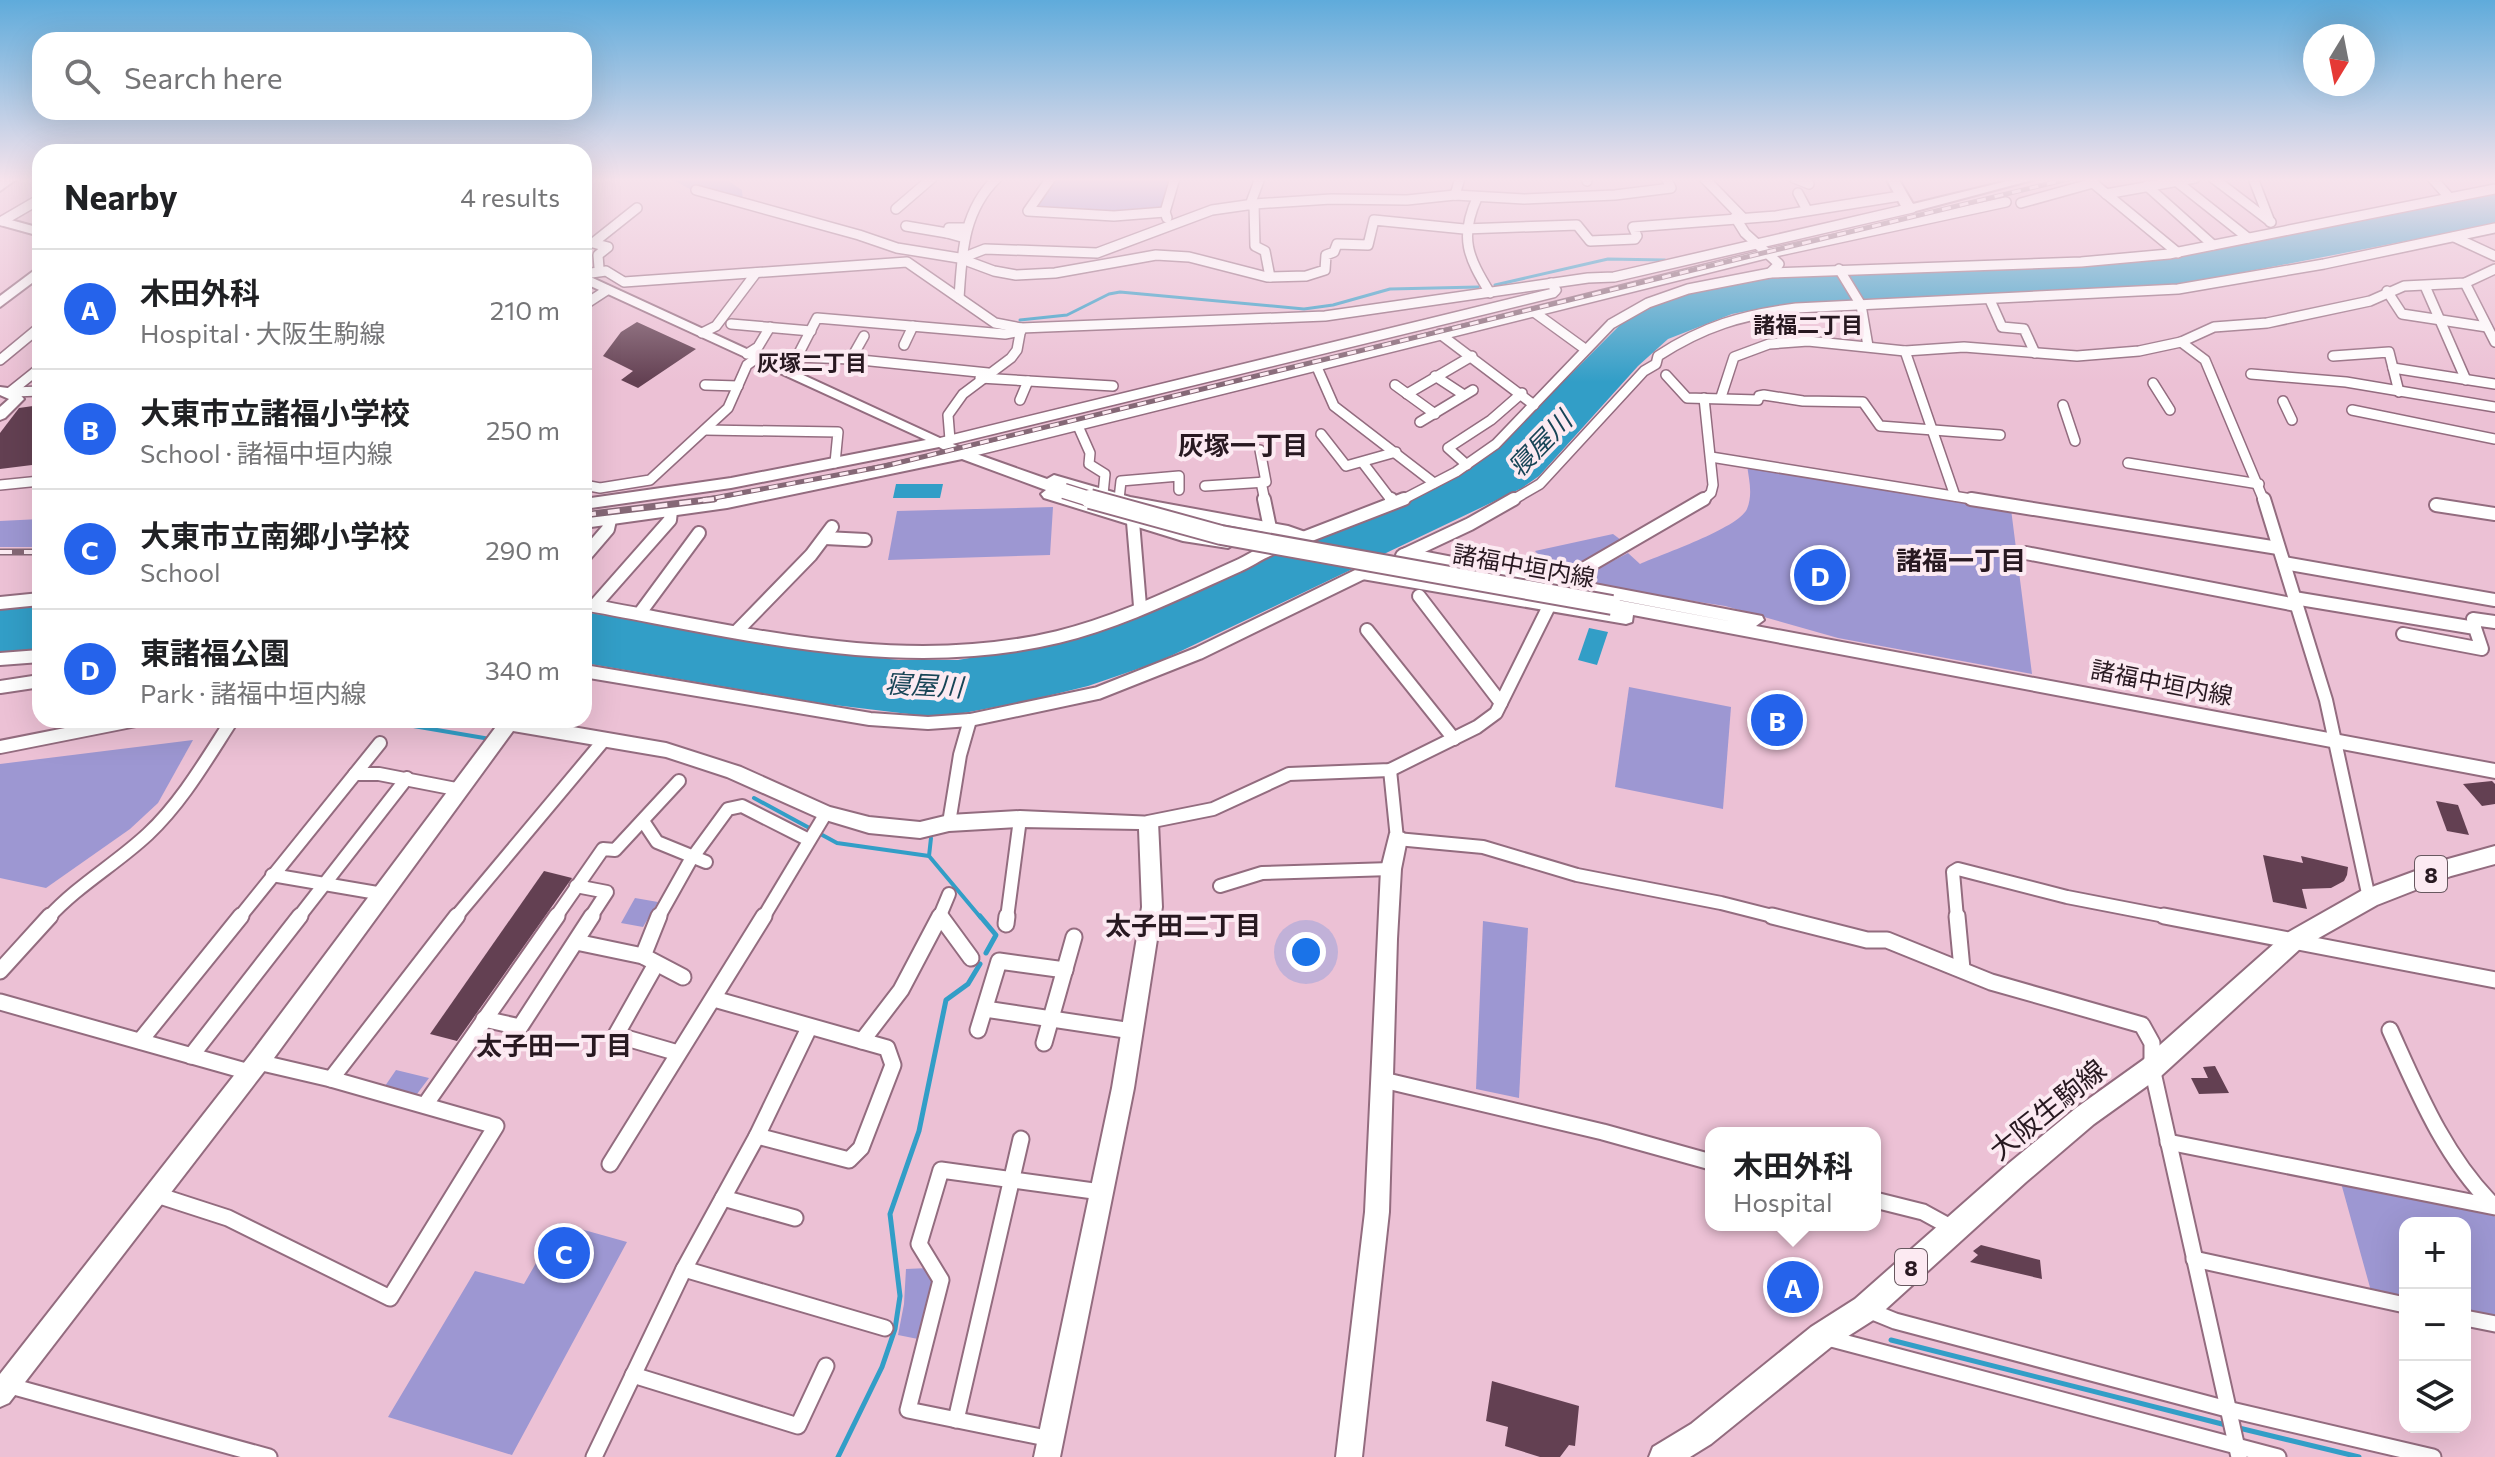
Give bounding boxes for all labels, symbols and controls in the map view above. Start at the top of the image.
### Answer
north arrow [2303,24,2375,96]
search box [32,32,592,120]
icon: search [60,54,104,98]
text: Search here [124,58,283,95]
text: Nearby [64,175,178,217]
text: 4 results [460,181,560,212]
text: 木田外科 [140,273,260,310]
text: A [81,294,99,325]
text: 210 m [490,294,560,325]
district label: 諸福二丁目 [1753,311,1863,338]
text: Hospital · 大阪生駒線 [140,317,386,348]
district label: 灰塚二丁目 [757,349,867,376]
text: 大東市立諸福小学校 [140,393,410,430]
water label: 寝屋川 [1501,402,1579,482]
text: B [81,414,99,445]
text: 250 m [486,414,560,445]
district label: 灰塚一丁目 [1178,429,1308,460]
text: School · 諸福中垣内線 [140,437,393,468]
text: 大東市立南郷小学校 [140,516,410,553]
text: C [81,534,99,565]
text: 290 m [485,534,560,565]
street label: 諸福中垣内線 [1451,538,1597,592]
district label: 諸福一丁目 [1896,544,2026,575]
pin: D [1794,545,1846,605]
text: School [140,556,221,587]
text: 東諸福公園 [140,633,290,670]
text: D [80,654,100,685]
text: 340 m [485,654,560,685]
street label: 諸福中垣内線 [2089,654,2235,710]
water label: 寝屋川 [884,666,967,702]
text: Park · 諸福中垣内線 [140,677,367,708]
pin: B [1751,690,1803,750]
road number: 8 [2415,856,2447,892]
district label: 太子田二丁目 [1105,909,1261,940]
your location [1286,932,1326,972]
district label: 太子田一丁目 [476,1029,632,1060]
street label: 大阪生駒線 [1982,1052,2112,1166]
popup [1705,1127,1881,1231]
text: 木田外科 [1733,1146,1853,1183]
text: Hospital [1733,1186,1833,1217]
map controls [2399,1217,2471,1433]
button: + [2399,1217,2471,1289]
pin: C [538,1223,590,1283]
road number: 8 [1895,1249,1927,1285]
pin: A [1767,1257,1819,1317]
button: − [2399,1289,2471,1361]
button: layers [2399,1361,2471,1433]

